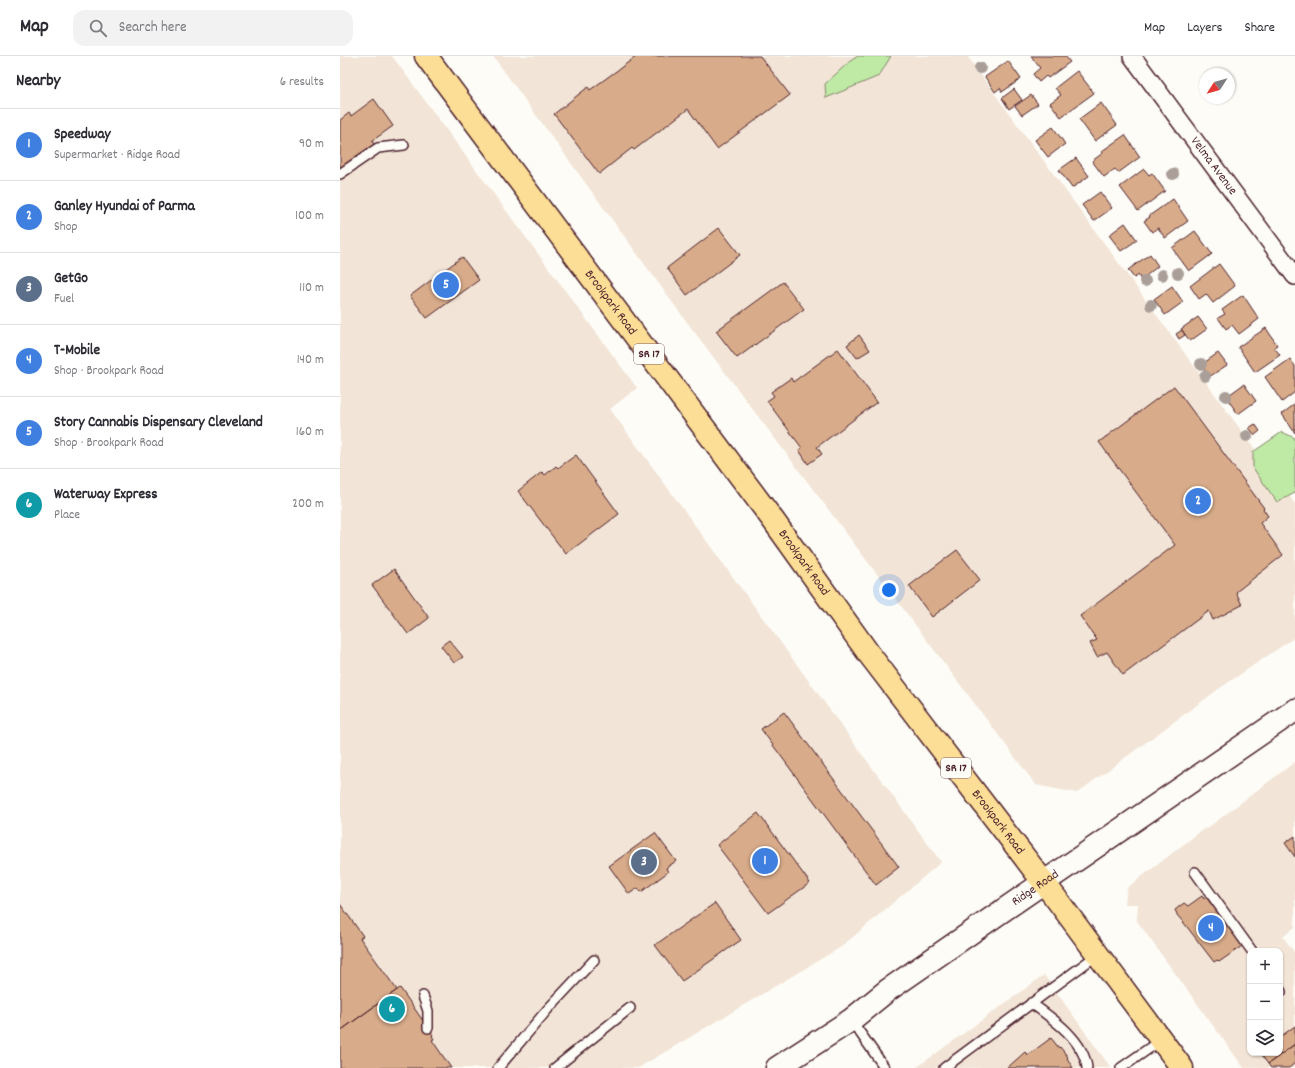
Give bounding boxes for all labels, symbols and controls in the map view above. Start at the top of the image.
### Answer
search box [73,10,353,46]
text: Map [20,14,49,41]
icon: search [87,17,109,39]
text: Search here [119,17,187,39]
text: Map [1144,18,1165,38]
text: Layers [1187,18,1222,38]
text: Share [1244,18,1275,38]
north arrow [1199,68,1235,104]
text: Nearby [16,70,60,94]
text: 6 results [280,73,324,92]
text: Speedway [54,124,111,146]
street label: Velma Avenue [1185,133,1242,200]
text: 1 [28,135,30,154]
text: 90 m [299,135,324,154]
text: Supermarket · Ridge Road [54,146,180,165]
text: Ganley Hyundai of Parma [54,196,195,218]
text: 2 [26,207,32,226]
text: 100 m [295,207,324,226]
text: Shop [54,218,77,237]
street label: Brookpark Road [580,266,641,339]
text: GetGo [54,268,88,290]
pin: 5 [433,270,459,300]
text: 3 [26,279,32,298]
text: 110 m [299,279,324,298]
text: Fuel [54,290,74,309]
text: T-Mobile [54,340,100,362]
road number: SR 17 [634,344,664,364]
text: 4 [26,351,32,370]
text: 140 m [297,351,324,370]
text: Shop · Brookpark Road [54,362,164,381]
text: Story Cannabis Dispensary Cleveland [54,412,263,434]
text: 5 [26,423,32,442]
text: 160 m [296,423,324,442]
text: Shop · Brookpark Road [54,434,164,453]
text: Waterway Express [54,484,158,506]
pin: 2 [1185,486,1211,516]
text: 6 [26,495,32,514]
text: 200 m [292,495,324,514]
text: Place [54,506,80,525]
street label: Brookpark Road [773,526,834,600]
your location [879,580,899,600]
road number: SR 17 [941,758,971,778]
street label: Brookpark Road [967,786,1029,859]
pin: 1 [752,846,778,876]
pin: 3 [631,847,657,877]
street label: Ridge Road [1008,865,1063,911]
pin: 4 [1198,913,1224,943]
map controls [1247,948,1283,1056]
button: + [1247,948,1283,984]
button: − [1247,984,1283,1020]
pin: 6 [379,994,405,1024]
button: layers [1247,1020,1283,1056]

